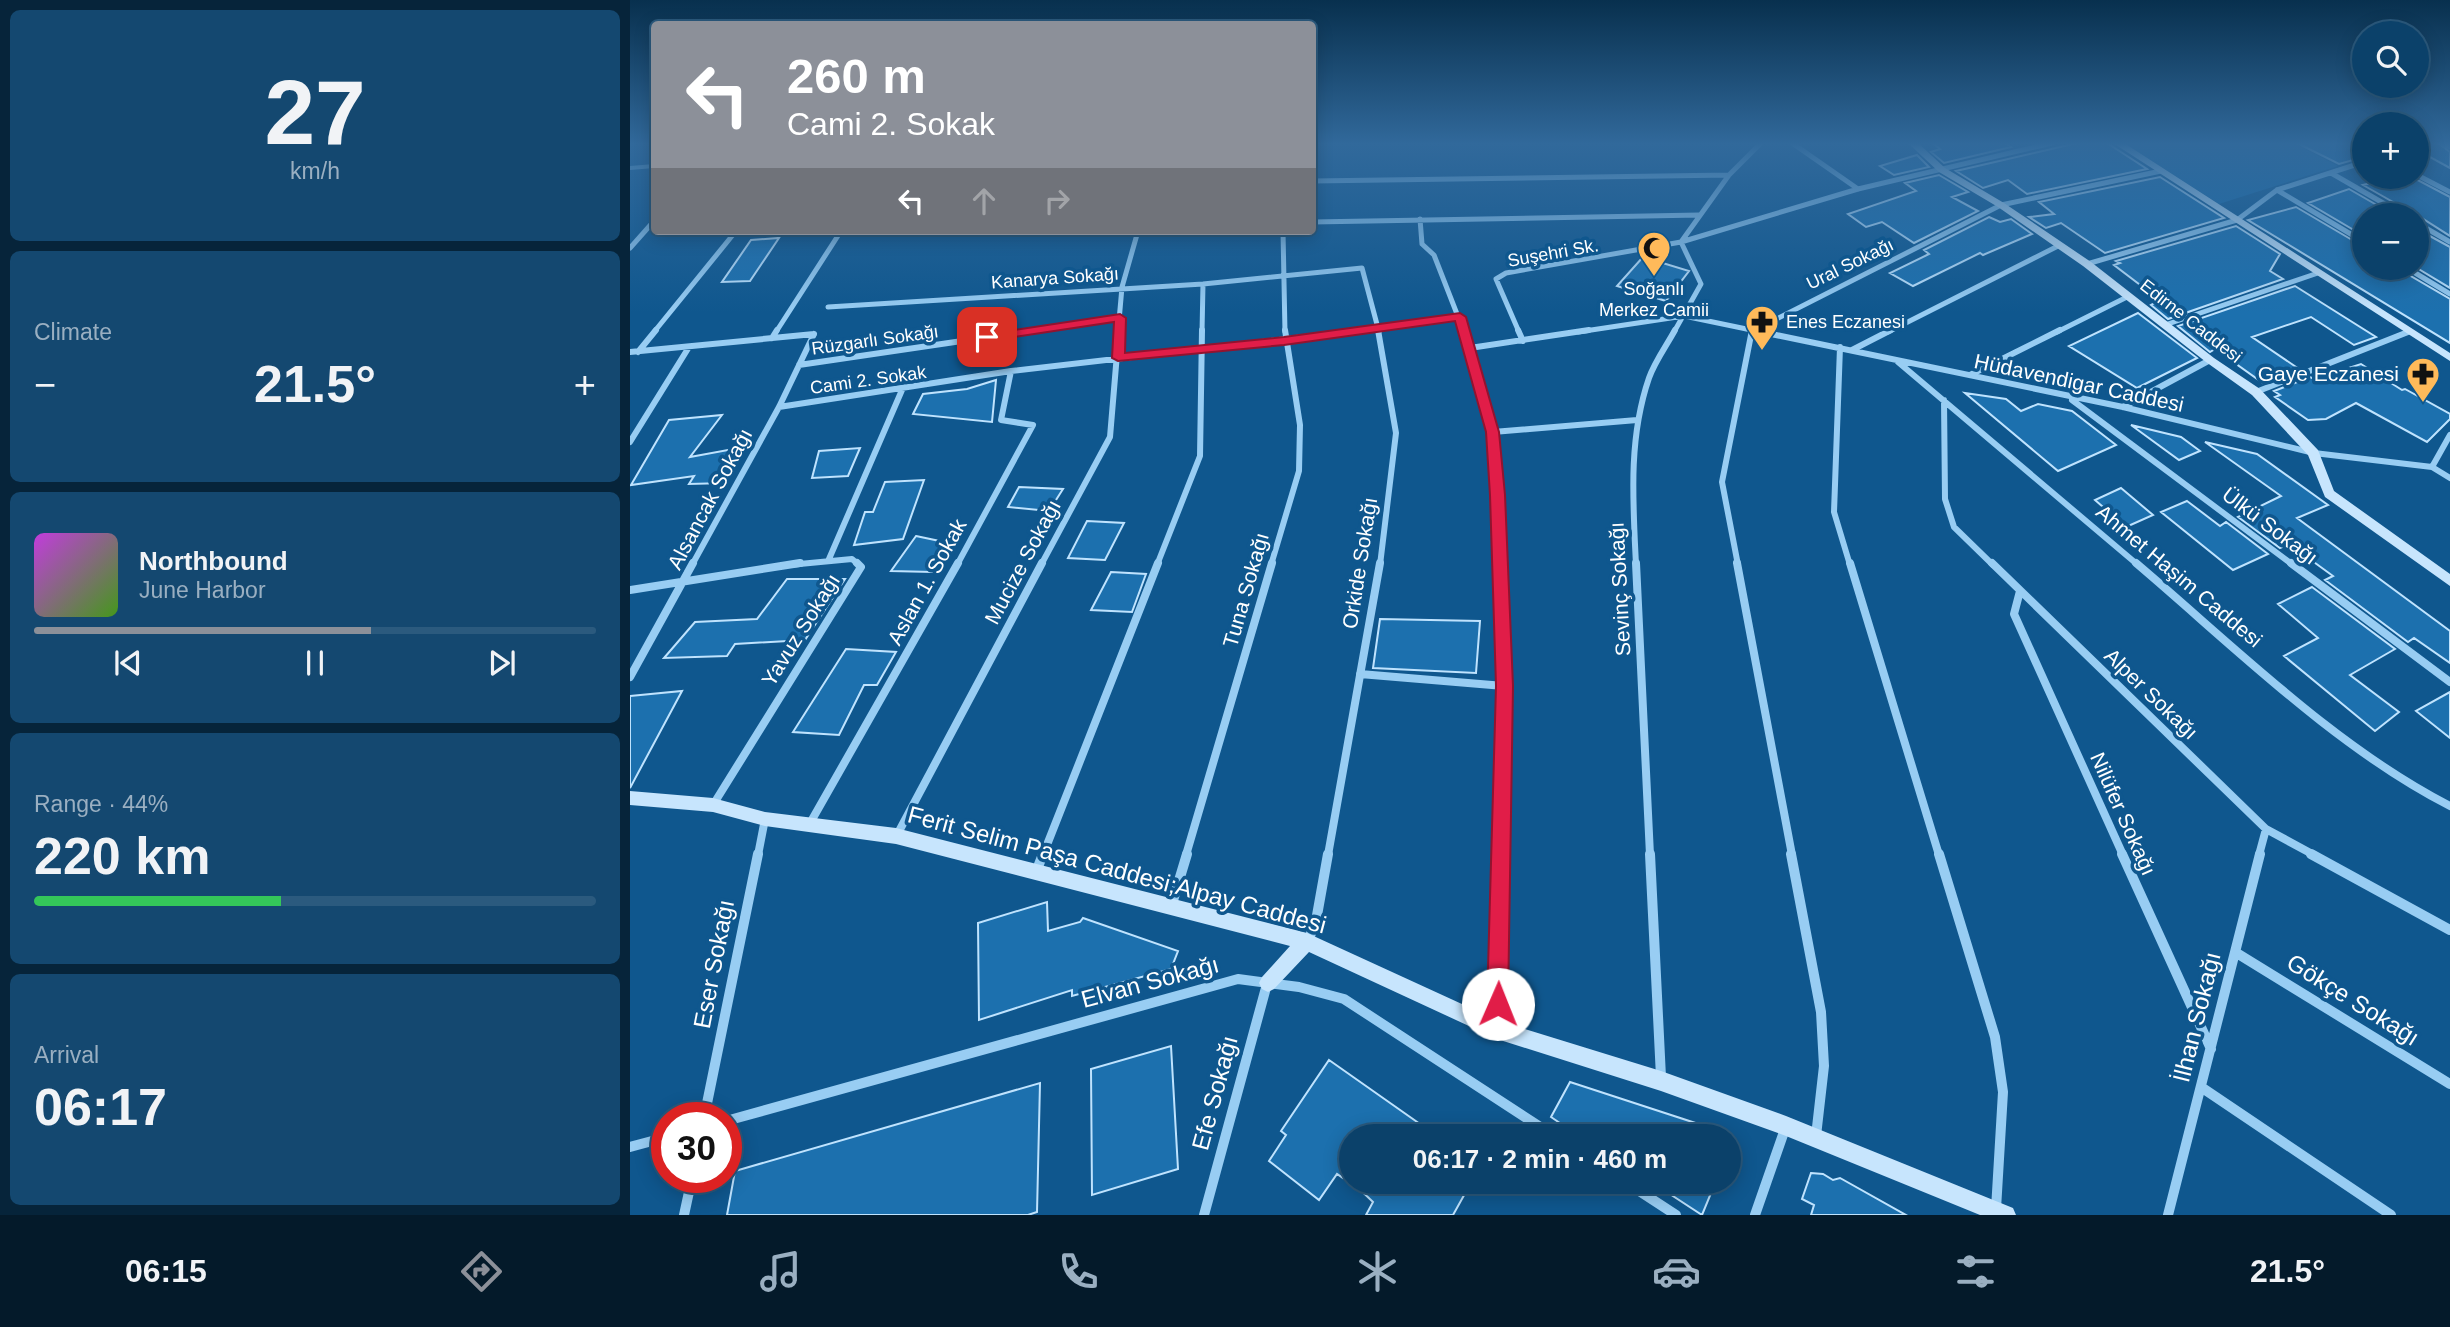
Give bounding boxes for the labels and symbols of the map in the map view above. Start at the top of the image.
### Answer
mosque icon: Soğanlı Merkez Camii [1635,229,1673,278]
street label: Ural Sokağı [1803,234,1897,294]
street label: Suşehri Sk. [1506,235,1600,271]
street label: Kanarya Sokağı [990,264,1120,292]
street label: Edirne Caddesi [2136,275,2246,367]
place label: Soğanlı Merkez Camii [1599,279,1709,320]
pharmacy icon: Enes Eczanesi [1743,303,1781,352]
pin [957,307,1017,367]
place label: Enes Eczanesi [1786,312,1905,332]
street label: Rüzgarlı Sokağı [810,321,940,359]
street label: Hüdavendigar Caddesi [1972,349,2186,416]
pharmacy icon: Gaye Eczanesi [2404,355,2442,404]
street label: Cami 2. Sokak [809,362,928,398]
place label: Gaye Eczanesi [2258,362,2399,385]
street label: Alsancak Sokağı [663,424,756,573]
street label: Ülkü Sokağı [2218,482,2322,569]
street label: Orkide Sokağı [1338,495,1381,630]
street label: Mucize Sokağı [980,496,1065,628]
street label: Ahmet Haşim Caddesi [2092,500,2267,652]
street label: Aslan 1. Sokak [883,514,971,649]
street label: Sevinç Sokağı [1605,521,1634,657]
street label: Tuna Sokağı [1218,530,1273,650]
street label: Yavuz Sokağı [757,569,844,690]
street label: Alper Sokağı [2100,644,2203,744]
street label: Nilüfer Sokağı [2086,749,2161,879]
street label: Ferit Selim Paşa Caddesi;Alpay Caddesi [905,801,1329,938]
street label: Eser Sokağı [688,897,739,1031]
street label: Gökçe Sokağı [2282,948,2424,1051]
street label: İlhan Sokağı [2167,949,2226,1085]
street label: Elvan Sokağı [1078,950,1222,1013]
position arrow [1461,967,1535,1041]
street label: Efe Sokağı [1186,1033,1243,1153]
speed limit sign: 30 [651,1102,742,1193]

